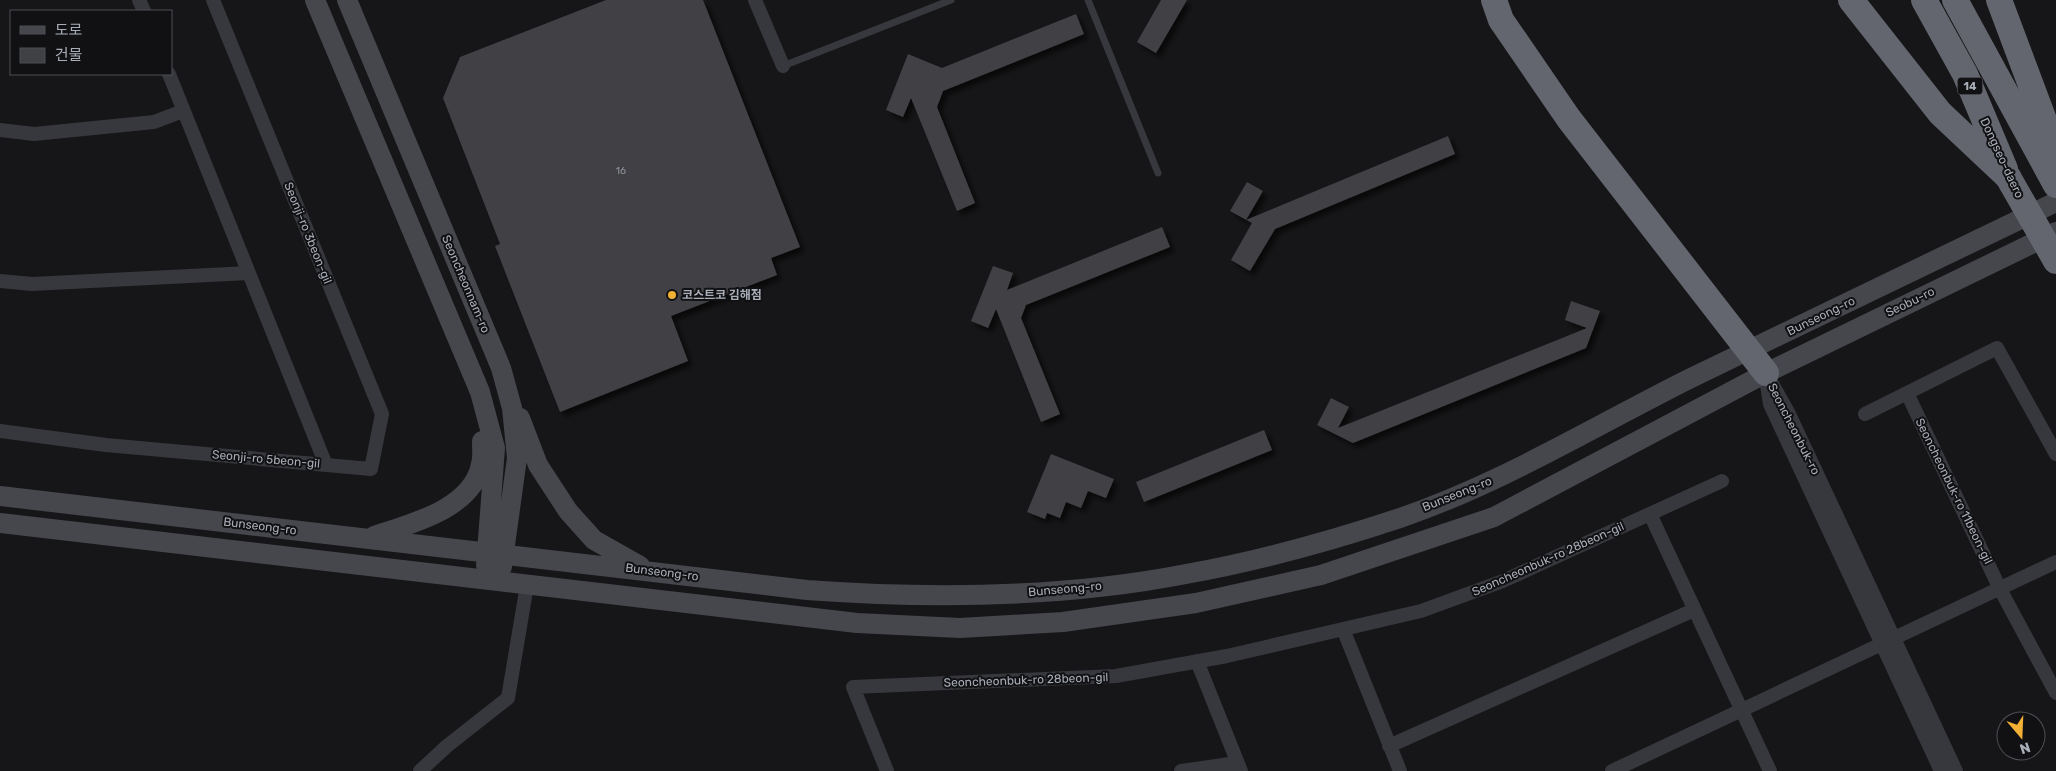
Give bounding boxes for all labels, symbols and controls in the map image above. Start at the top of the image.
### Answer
legend [10,10,172,75]
text: 도로 [55,21,83,39]
text: 건물 [55,46,83,64]
road number: 14 [1958,78,1982,94]
street label: Dongseo-daero [1977,116,2027,200]
house number: 16 [616,165,626,177]
street label: Seonji-ro 3beon-gil [281,180,335,286]
street label: Seoncheonnam-ro [439,233,493,335]
street label: Seobu-ro [1883,284,1937,320]
place label: 코스트코 김해점 [682,288,762,302]
marker: 코스트코 김해점 [666,289,678,301]
street label: Bunseong-ro [1785,293,1857,338]
street label: Seoncheonbuk-ro [1765,381,1823,477]
street label: Seoncheonbuk-ro 11beon-gil [1913,416,1995,566]
street label: Seonji-ro 5beon-gil [211,447,321,471]
street label: Bunseong-ro [1420,474,1494,514]
street label: Bunseong-ro [223,515,298,537]
street label: Seoncheonbuk-ro 28beon-gil [1470,519,1626,599]
street label: Bunseong-ro [625,561,700,583]
street label: Bunseong-ro [1028,579,1102,599]
street label: Seoncheonbuk-ro 28beon-gil [943,670,1109,690]
north arrow [1996,711,2046,761]
text: N [2018,738,2033,757]

